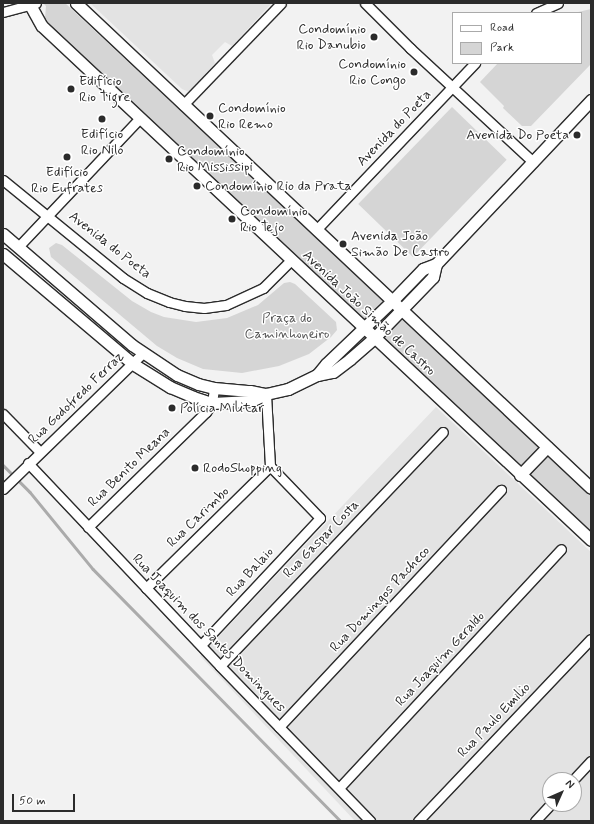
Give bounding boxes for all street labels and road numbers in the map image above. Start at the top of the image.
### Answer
street label: Avenida do Poeta [353,86,435,170]
street label: Avenida do Poeta [66,208,154,282]
street label: Avenida João Simão de Castro [298,246,440,380]
street label: Rua Godofredo Ferraz [25,348,127,448]
street label: Rua Benito Meana [84,423,174,511]
street label: Rua Carimbo [164,484,232,550]
street label: Rua Gaspar Costa [280,497,362,581]
street label: Rua Domingos Pacheco [327,543,433,655]
street label: Rua Balaio [223,544,277,600]
street label: Rua Joaquim dos Santos Domingues [127,548,291,718]
street label: Rua Joaquim Geraldo [391,607,489,711]
street label: Rua Paulo Emilio [455,680,533,760]

